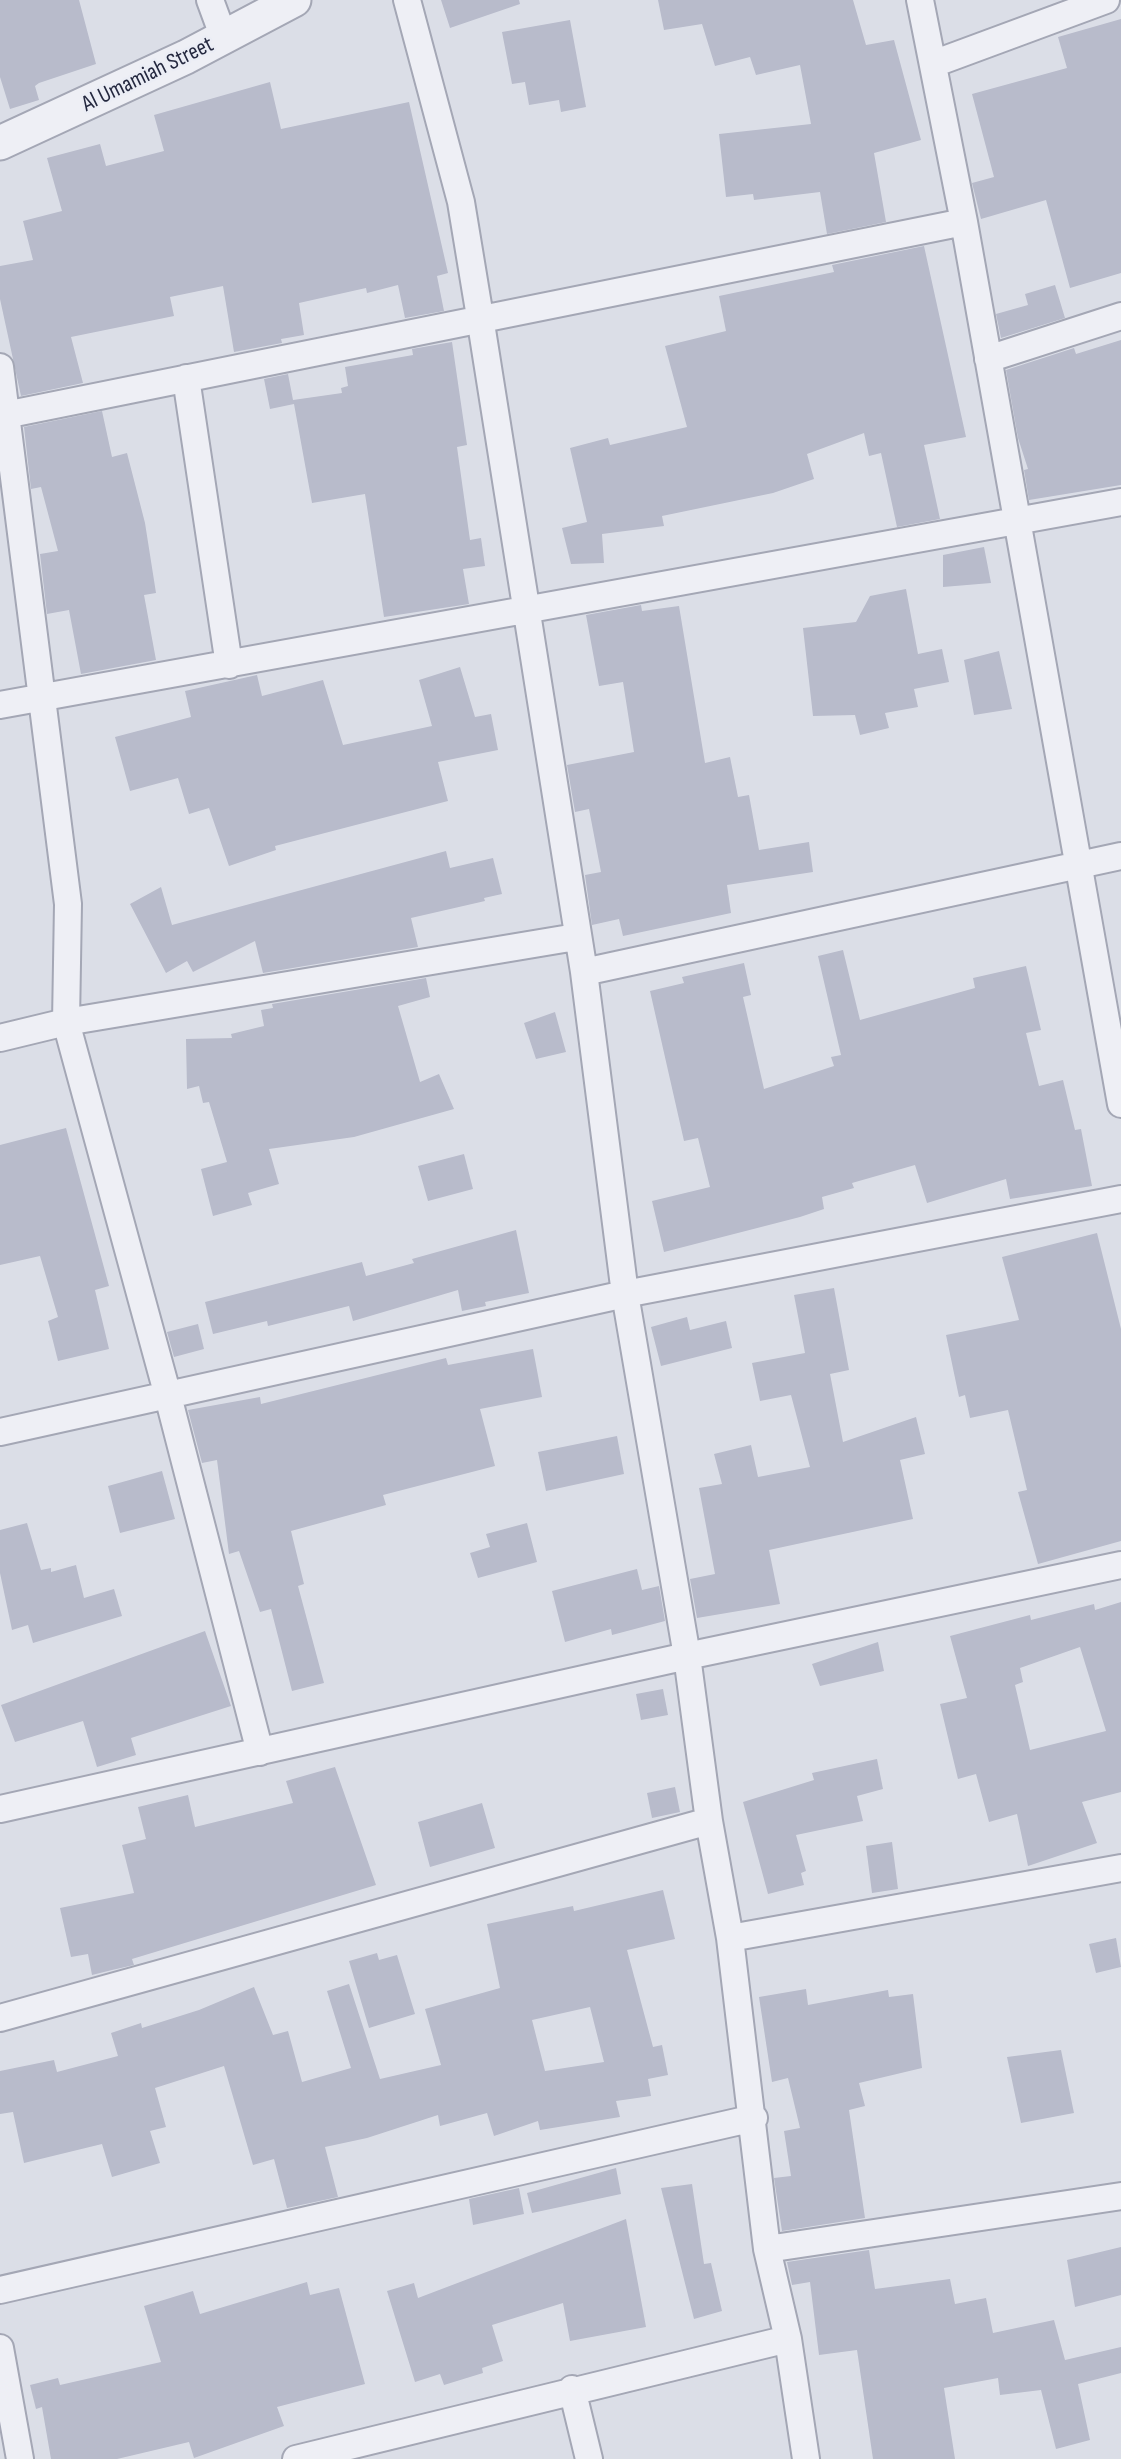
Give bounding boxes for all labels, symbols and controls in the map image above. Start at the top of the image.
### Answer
street label: Al Umamiah Street [78,31,218,119]

